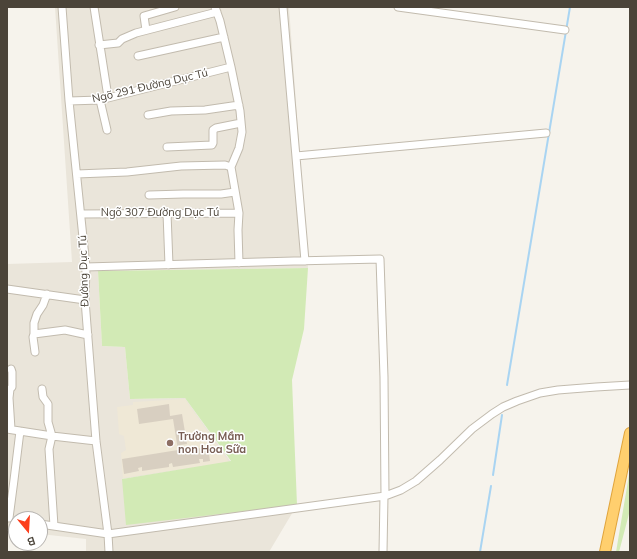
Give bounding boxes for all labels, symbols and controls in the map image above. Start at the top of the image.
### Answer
street label: Ngõ 291 Đường Dục Tú [91,66,209,106]
street label: Ngõ 307 Đường Dục Tú [101,206,219,220]
street label: Đường Dục Tú [76,235,92,307]
place label: Trường Mầm non Hoa Sữa [178,430,246,456]
marker: Trường Mầm non Hoa Sữa [165,438,175,448]
north arrow [8,511,48,551]
text: B [26,534,37,549]

